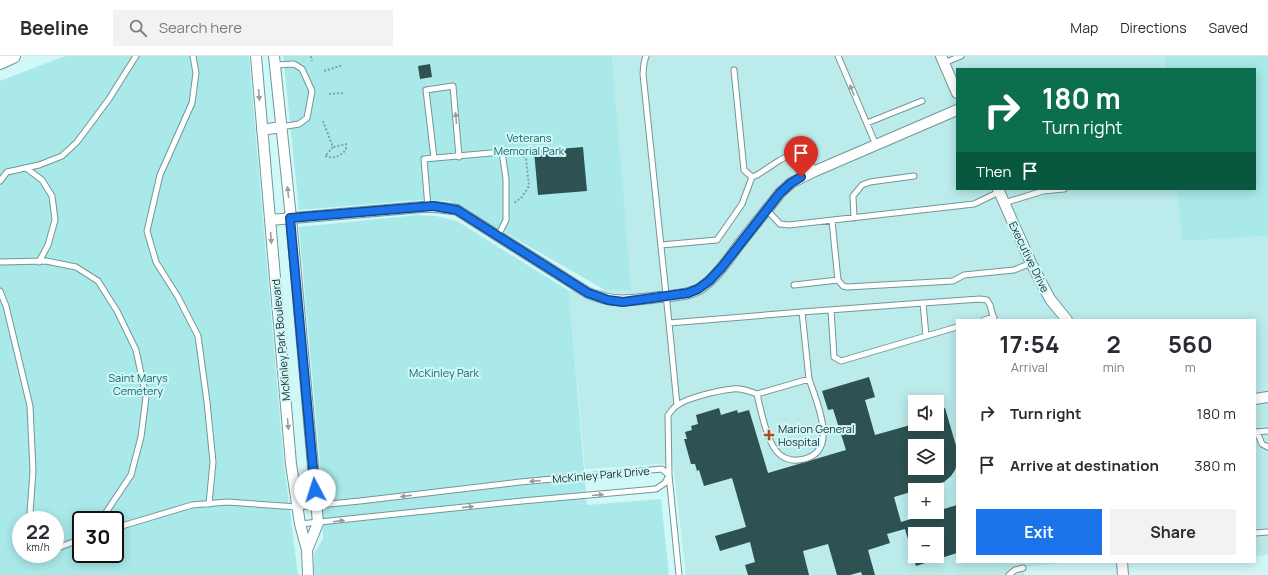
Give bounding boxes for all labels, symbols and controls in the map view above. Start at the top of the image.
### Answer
search box [113,10,393,46]
text: Beeline [20,15,89,41]
icon: search [127,17,149,39]
text: Search here [159,17,242,38]
text: Map [1070,18,1098,37]
text: Directions [1120,18,1187,37]
text: Saved [1209,18,1248,37]
text: 180 m [1042,79,1121,117]
one-way arrow [849,84,855,95]
icon: right [976,84,1028,136]
one-way arrow [256,89,263,101]
one-way arrow [452,112,459,124]
text: Turn right [1042,115,1123,139]
park label: Veterans Memorial Park [494,130,565,158]
pin [784,136,818,177]
icon: arrive [790,142,812,164]
icon: arrive [1019,160,1041,182]
text: Then [976,161,1011,182]
one-way arrow [285,186,291,198]
street label: Executive Drive [1006,219,1053,295]
one-way arrow [268,232,275,244]
street label: McKinley Park Boulevard [268,278,293,402]
text: 17:54 [999,327,1060,360]
text: 2 [1107,327,1121,360]
text: 560 [1168,327,1213,360]
text: Arrival [1011,358,1048,376]
text: min [1103,358,1125,376]
text: m [1185,358,1196,376]
park label: McKinley Park [409,365,479,380]
park label: Saint Marys Cemetery [108,370,168,398]
map controls [908,395,944,563]
button: sound [908,395,944,431]
icon: right [976,402,998,424]
text: Turn right [1010,403,1081,424]
text: 180 m [1197,403,1236,424]
one-way arrow [285,418,291,430]
place label: Marion General Hospital [778,421,855,449]
marker: Marion General Hospital [763,429,775,441]
button: layers [908,439,944,475]
icon: arrive [976,454,998,476]
text: Arrive at destination [1010,455,1159,476]
text: 380 m [1194,455,1236,476]
street label: McKinley Park Drive [552,463,651,486]
position arrow [294,469,336,511]
one-way arrow [529,477,541,484]
button: + [908,483,944,519]
one-way arrow [592,491,604,498]
one-way arrow [400,493,412,499]
one-way arrow [462,504,474,510]
button: Exit [976,509,1102,555]
button: Share [1110,509,1236,555]
speed limit sign: 30 [72,511,124,563]
one-way arrow [333,517,345,524]
text: 22 [26,518,50,545]
button: − [908,527,944,563]
text: km/h [26,540,50,554]

